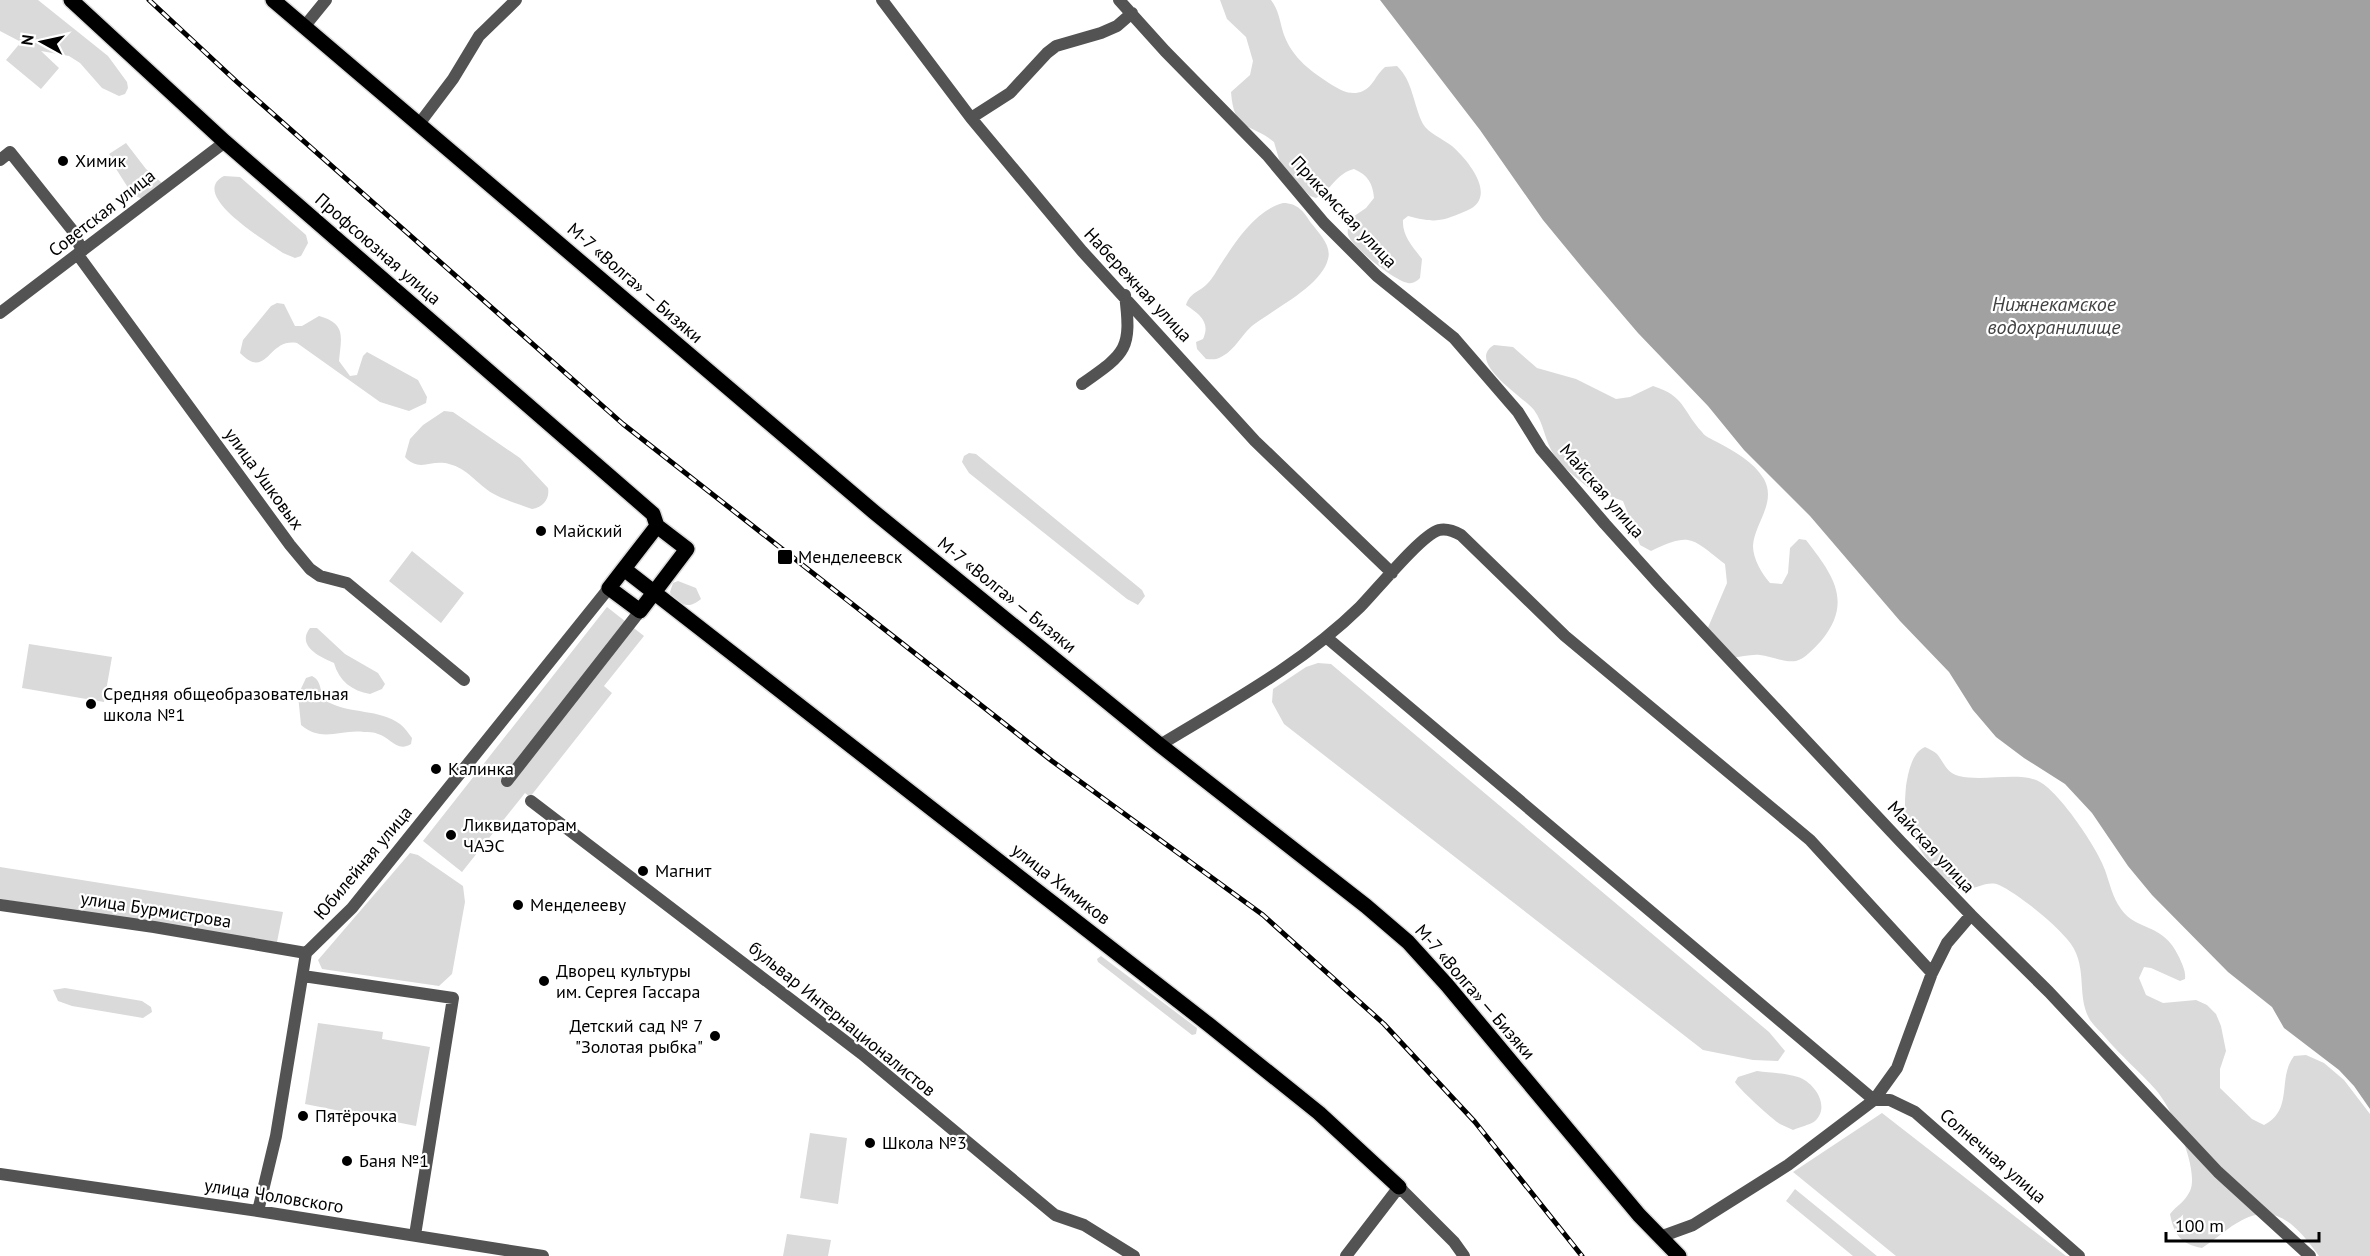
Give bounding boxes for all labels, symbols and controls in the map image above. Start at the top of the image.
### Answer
north arrow [12,12,72,72]
text: N [17,33,38,47]
place label: Химик [75,149,126,172]
street label: Прикамская улица [1286,151,1402,273]
marker: Химик [56,154,70,168]
street label: Советская улица [44,164,160,261]
street label: Профсоюзная улица [311,188,446,310]
street label: М-7 «Волга» — Бизяки [563,217,708,348]
street label: Набережная улица [1079,223,1197,347]
water label: Нижнекамское водохранилище [1987,291,2121,340]
street label: улица Ушковых [220,423,309,534]
street label: Майская улица [1555,439,1650,543]
place label: Майский [553,519,622,542]
marker: Майский [534,524,548,538]
street label: М-7 «Волга» — Бизяки [933,531,1082,658]
place label: Менделеевск [798,545,903,568]
marker: Менделеевск [776,548,794,566]
place label: Средняя общеобразовательная школа №1 [103,682,349,726]
marker: Средняя общеобразовательная школа №1 [84,697,98,711]
place label: Калинка [448,757,514,780]
marker: Калинка [429,762,443,776]
street label: Майская улица [1883,796,1980,898]
street label: Юбилейная улица [308,801,417,924]
place label: Ликвидаторам ЧАЭС [462,813,577,857]
marker: Ликвидаторам ЧАЭС [444,828,458,842]
street label: улица Химиков [1007,838,1116,929]
place label: Магнит [655,859,712,882]
marker: Магнит [636,864,650,878]
street label: улица Бурмистрова [79,886,233,933]
place label: Менделееву [530,893,627,916]
marker: Менделееву [511,898,525,912]
street label: М-7 «Волга» — Бизяки [1410,919,1541,1064]
street label: бульвар Интернационалистов [744,936,940,1101]
place label: Дворец культуры им. Сергея Гассара [556,959,700,1003]
marker: Дворец культуры им. Сергея Гассара [537,974,551,988]
place label: Детский сад № 7 "Золотая рыбка" [570,1014,703,1058]
marker: Детский сад № 7 "Золотая рыбка" [708,1029,722,1043]
street label: Солнечная улица [1935,1103,2051,1208]
place label: Пятёрочка [315,1104,397,1127]
marker: Пятёрочка [296,1109,310,1123]
place label: Школа №3 [882,1131,967,1154]
marker: Школа №3 [863,1136,877,1150]
place label: Баня №1 [359,1149,429,1172]
marker: Баня №1 [340,1154,354,1168]
street label: улица Чоловского [203,1173,345,1218]
scale bar [2166,1205,2319,1243]
text: 100 m [2175,1214,2224,1237]

